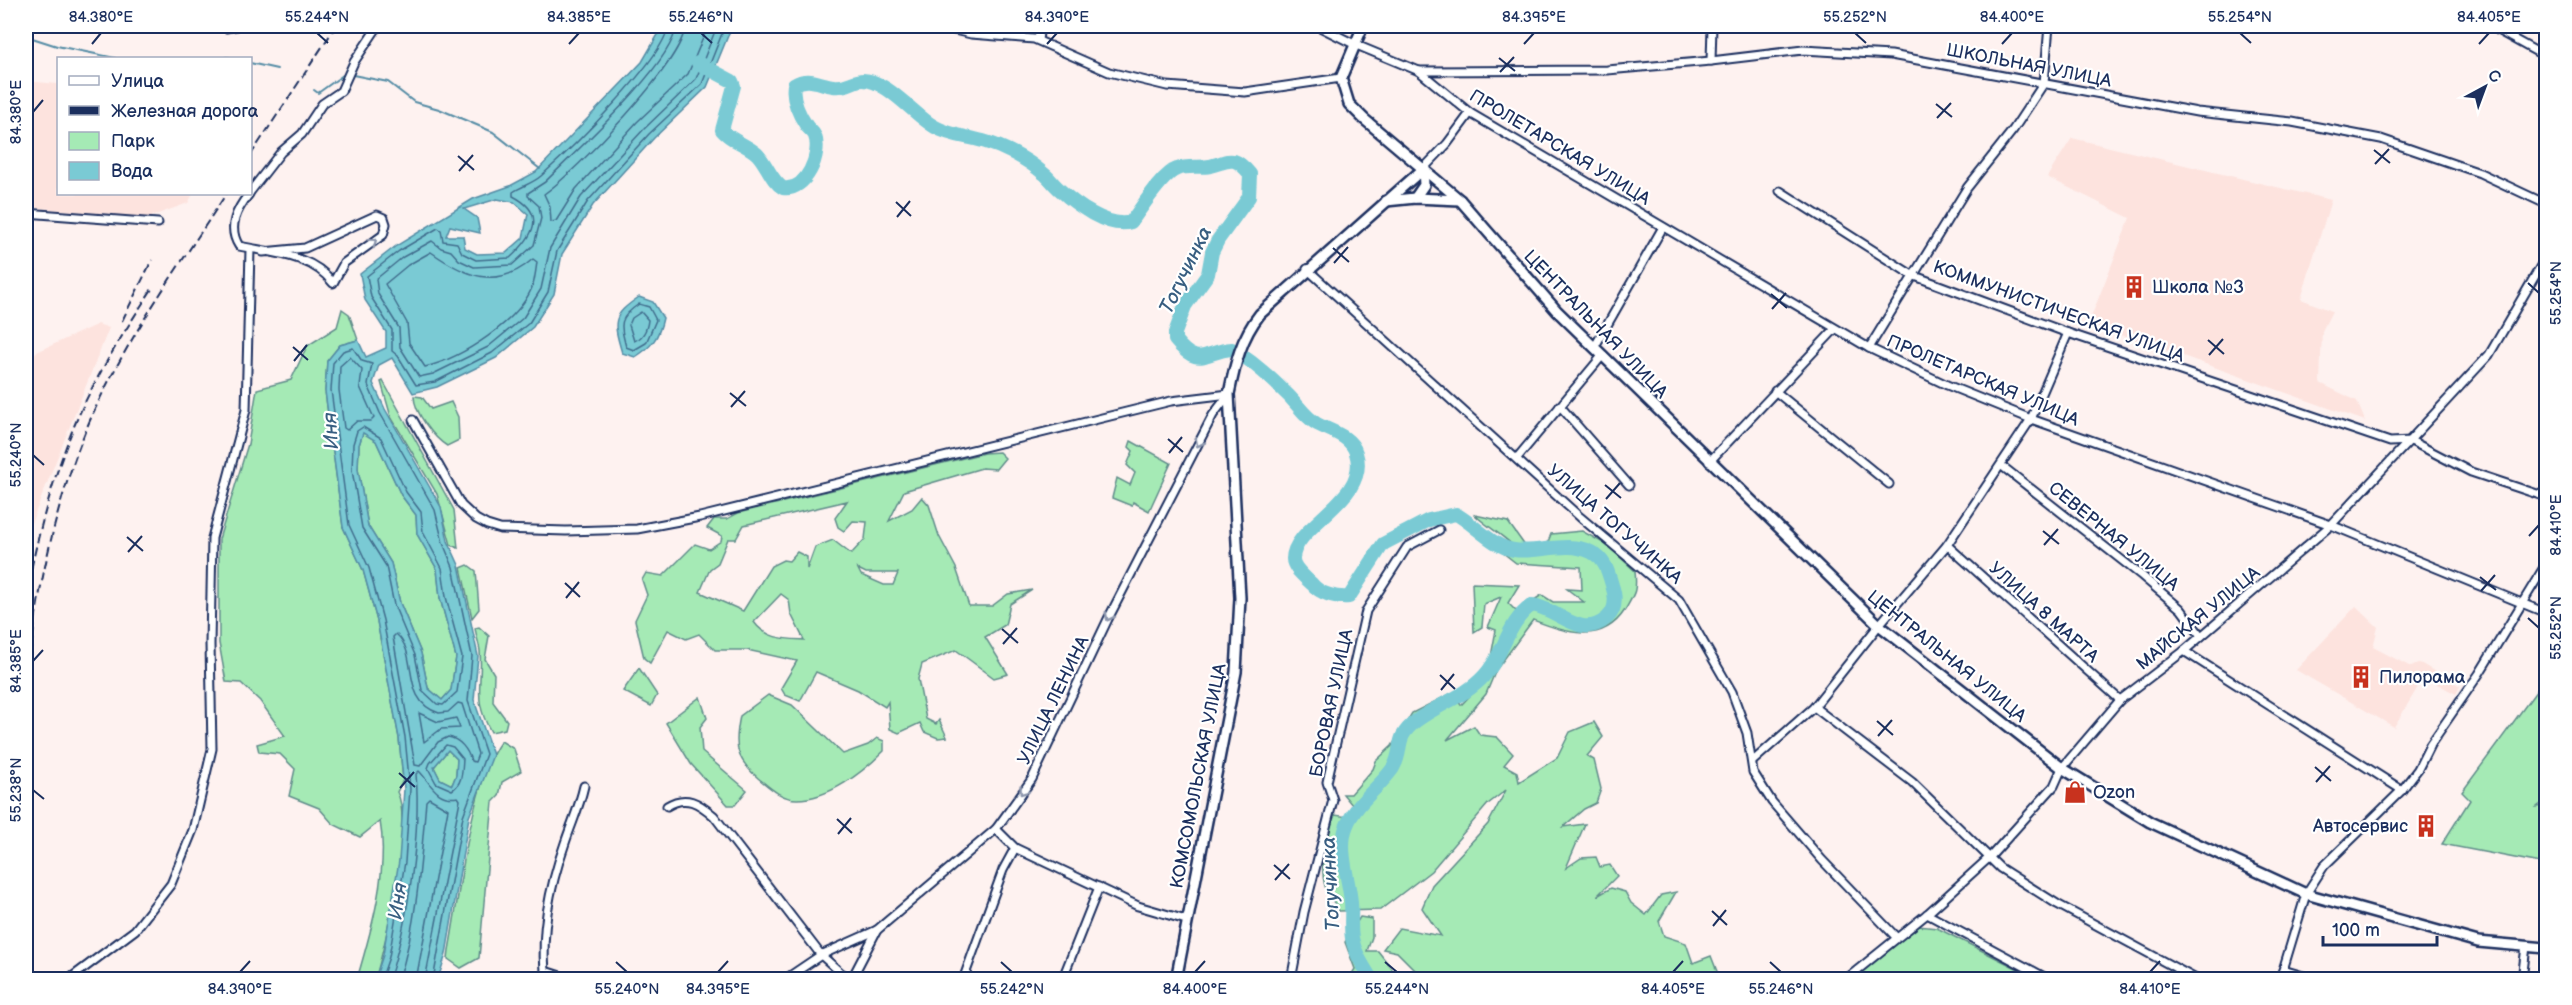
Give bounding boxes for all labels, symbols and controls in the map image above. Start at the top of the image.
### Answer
text: 84.380°E [69,8,133,27]
text: 55.244°N [285,8,349,27]
text: 84.385°E [547,8,611,27]
text: 55.246°N [669,8,733,27]
text: 84.390°E [1025,8,1089,27]
text: 84.395°E [1502,8,1566,27]
text: 55.252°N [1823,8,1887,27]
text: 84.400°E [1980,8,2044,27]
text: 55.254°N [2208,8,2272,27]
text: 84.405°E [2457,8,2521,27]
street label: ШКОЛЬНАЯ УЛИЦА [1945,39,2113,92]
legend [57,57,252,195]
north arrow [2455,57,2515,117]
text: С [2483,66,2504,88]
text: Улица [111,71,165,92]
text: 84.380°E [7,80,26,144]
street label: ПРОЛЕТАРСКАЯ УЛИЦА [1466,85,1654,210]
text: Железная дорога [111,101,259,122]
text: Парк [111,131,155,152]
text: Вода [111,161,153,182]
water label: Тогучинка [1154,223,1217,318]
one-way arrow [367,238,378,249]
street label: ЦЕНТРАЛЬНАЯ УЛИЦА [1519,246,1672,403]
street label: КОММУНИСТИЧЕСКАЯ УЛИЦА [1930,256,2187,367]
text: 55.254°N [2547,261,2566,325]
building icon: Школа №3 [2121,274,2147,300]
place label: Школа №3 [2152,277,2244,298]
street label: ПРОЛЕТАРСКАЯ УЛИЦА [1884,330,2082,431]
water label: Иня [318,412,344,450]
text: 55.240°N [7,423,26,487]
one-way arrow [1195,437,1206,448]
street label: УЛИЦА ТОГУЧИНКА [1543,460,1686,589]
street label: СЕВЕРНАЯ УЛИЦА [2044,477,2183,595]
text: 84.410°E [2547,494,2566,556]
street label: УЛИЦА 8 МАРТА [1985,558,2103,667]
street label: МАЙСКАЯ УЛИЦА [2132,562,2264,675]
street label: ЦЕНТРАЛЬНАЯ УЛИЦА [1863,586,2030,727]
text: 55.252°N [2547,596,2566,660]
one-way arrow [1105,610,1117,621]
street label: БОРОВАЯ УЛИЦА [1306,627,1357,779]
text: 84.385°E [7,629,26,693]
street label: УЛИЦА ЛЕНИНА [1013,633,1094,768]
street label: КОМСОМОЛЬСКАЯ УЛИЦА [1166,662,1231,890]
building icon: Пилорама [2348,664,2374,690]
place label: Пилорама [2379,667,2466,688]
text: 55.238°N [7,758,26,822]
shop icon: Ozon [2062,779,2088,805]
place label: Ozon [2093,782,2135,803]
one-way arrow [1019,785,1030,796]
building icon: Автосервис [2413,813,2439,839]
place label: Автосервис [2312,816,2408,837]
water label: Тогучинка [1317,836,1345,932]
water label: Иня [384,881,412,921]
scale bar [2323,909,2437,947]
text: 100 m [2332,920,2380,941]
text: 84.390°E [208,980,272,999]
text: 55.240°N [595,980,659,999]
text: 84.395°E [686,980,750,999]
text: 55.242°N [980,980,1044,999]
text: 84.400°E [1163,980,1227,999]
text: 55.244°N [1365,980,1429,999]
text: 84.405°E [1641,980,1705,999]
text: 55.246°N [1749,980,1813,999]
text: 84.410°E [2119,980,2181,999]

